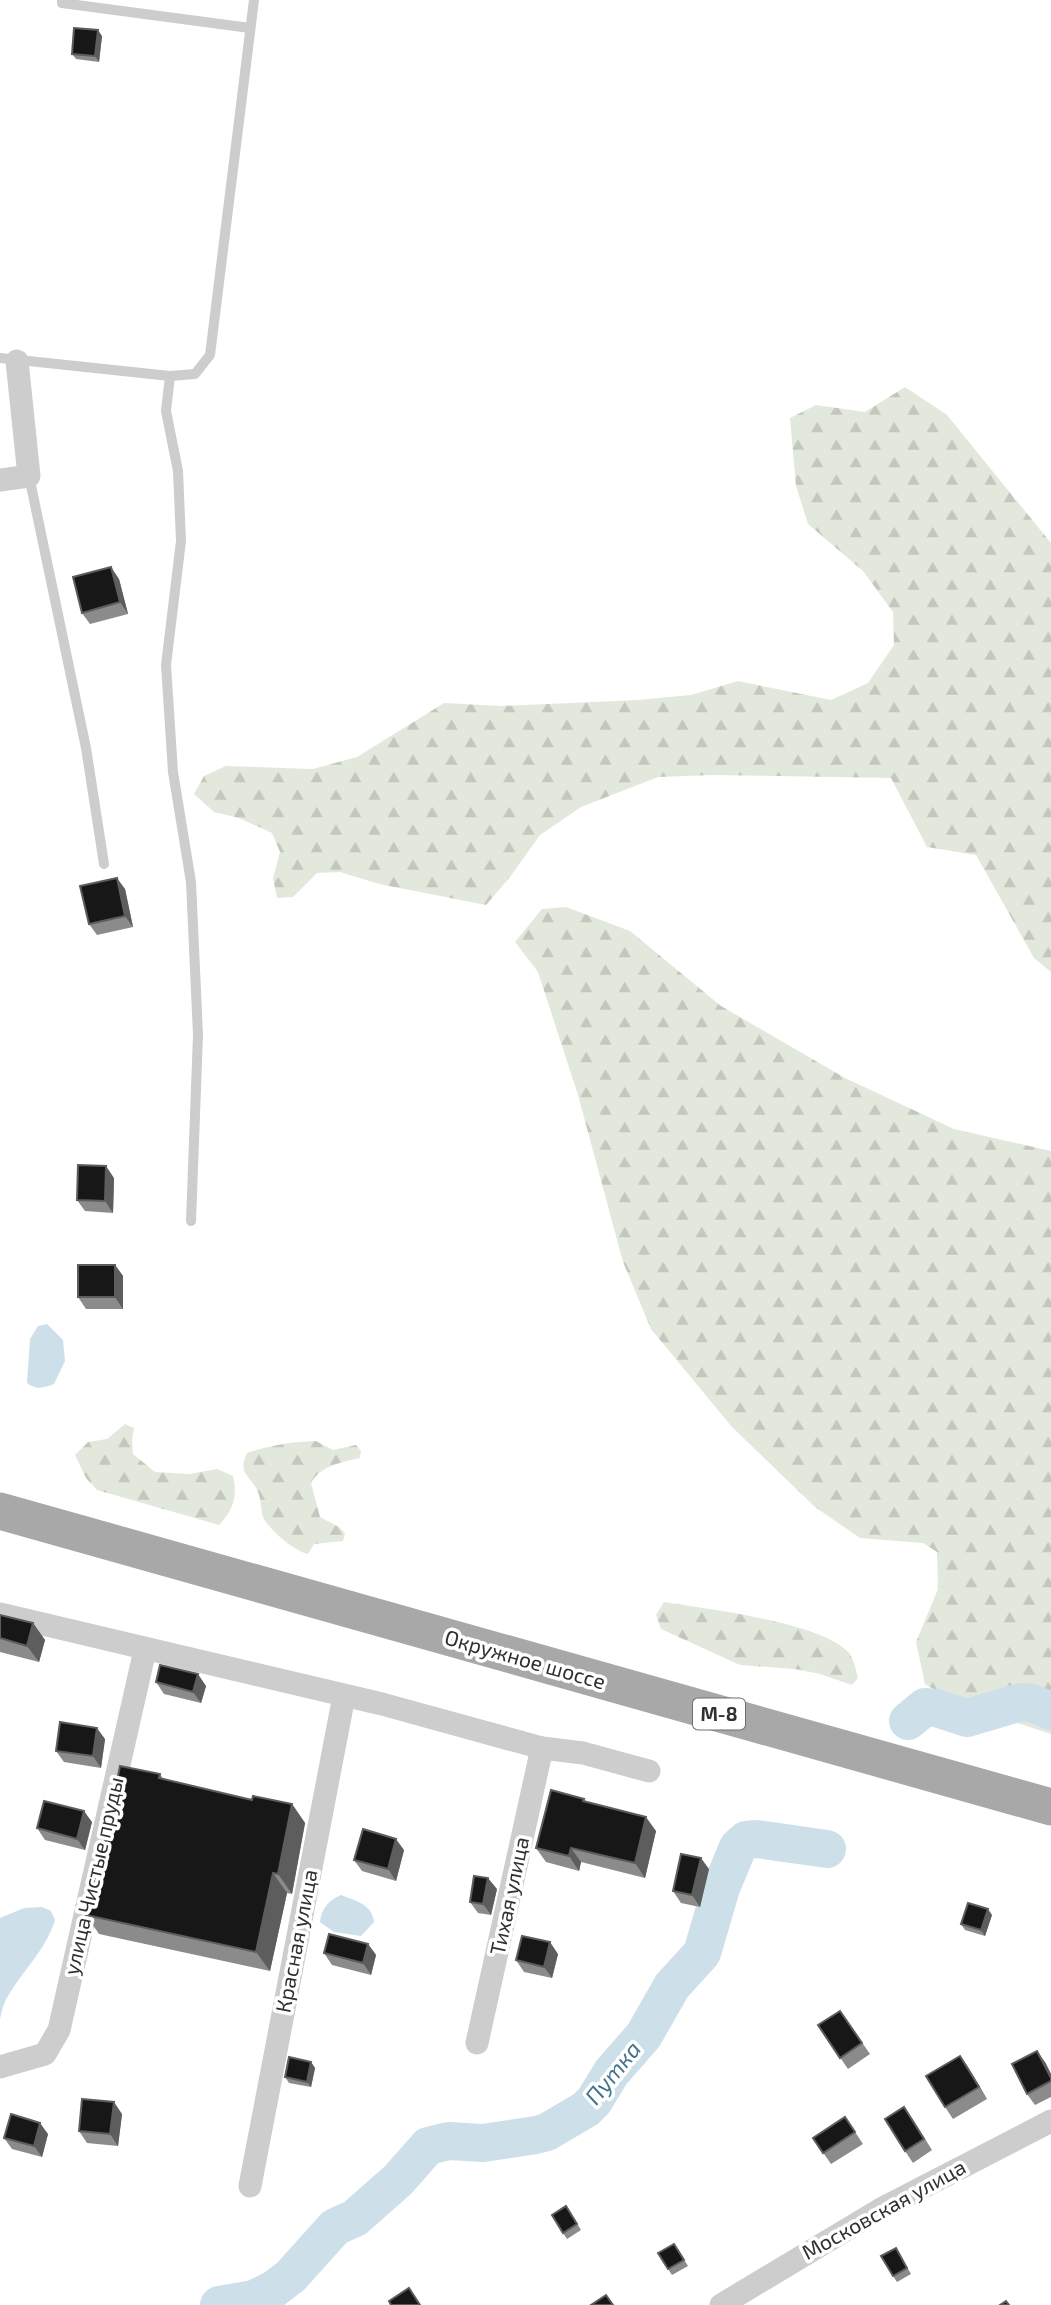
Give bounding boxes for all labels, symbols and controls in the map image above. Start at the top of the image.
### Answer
street label: Окружное шоссе [442,1624,609,1694]
road number: М-8 [693,1698,745,1730]
street label: улица Чистые пруды [58,1774,128,1977]
street label: Тихая улица [484,1834,534,1957]
street label: Красная улица [269,1867,323,2015]
water label: Путка [578,2035,646,2110]
street label: Московская улица [797,2153,970,2265]

